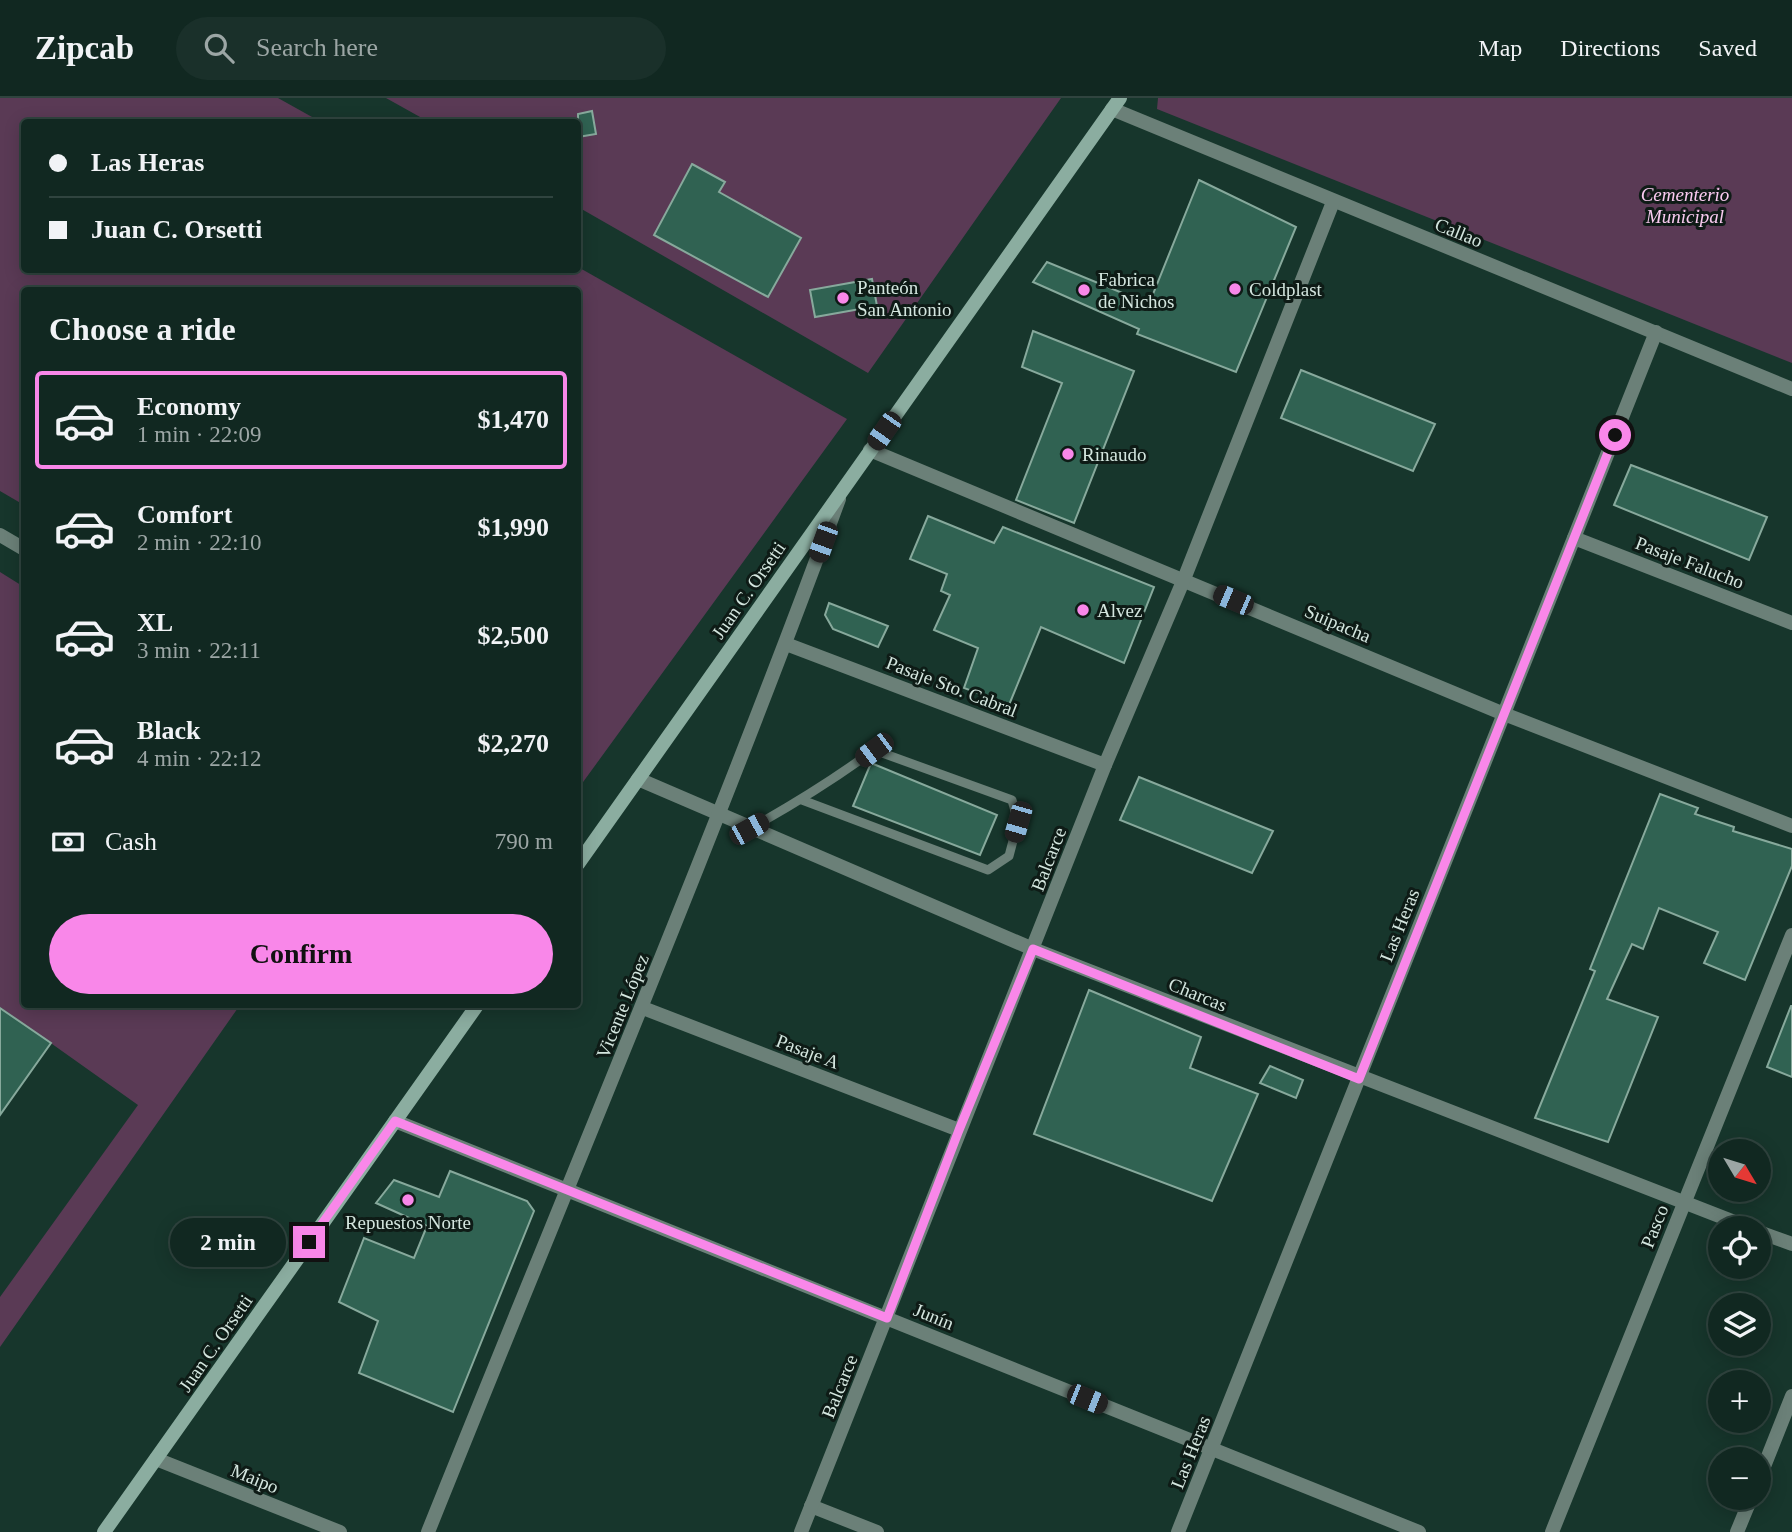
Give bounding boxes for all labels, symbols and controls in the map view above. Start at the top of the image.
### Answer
search box [176,17,666,80]
icon: search [200,29,238,67]
text: Zipcab [35,30,134,66]
text: Search here [256,33,378,62]
text: Map [1478,35,1522,61]
text: Directions [1560,35,1660,61]
text: Saved [1698,35,1757,61]
text: Las Heras [91,148,204,177]
park label: Cementerio Municipal [1641,184,1729,227]
street label: Callao [1432,213,1486,251]
text: Juan C. Orsetti [91,215,262,244]
place label: Fabrica de Nichos [1098,269,1175,312]
place label: Panteón San Antonio [857,277,951,320]
place label: Coldplast [1249,279,1323,300]
marker: Coldplast [1227,281,1243,297]
marker: Fabrica de Nichos [1076,282,1092,298]
marker: Panteón San Antonio [835,290,851,306]
text: Choose a ride [49,311,236,347]
icon: car [53,389,116,452]
text: Economy [137,392,241,421]
text: $1,470 [478,405,549,434]
car [864,408,905,454]
route start [1599,419,1631,451]
text: 1 min · 22:09 [137,422,262,447]
place label: Rinaudo [1082,444,1146,465]
marker: Rinaudo [1060,446,1076,462]
icon: car [53,497,116,560]
text: Comfort [137,500,232,529]
text: $1,990 [478,513,549,542]
car [806,519,841,565]
text: 2 min · 22:10 [137,530,262,555]
street label: Pasaje Falucho [1633,532,1747,593]
street label: Juan C. Orsetti [707,538,790,643]
car [1210,582,1257,618]
place label: Alvez [1097,600,1142,621]
street label: Suipacha [1302,600,1374,647]
marker: Alvez [1075,602,1091,618]
icon: car [53,605,116,668]
text: XL [137,608,173,637]
text: $2,500 [478,621,549,650]
text: 3 min · 22:11 [137,638,261,663]
street label: Pasaje Sto. Cabral [883,652,1020,721]
icon: car [53,713,116,776]
text: Black [137,716,201,745]
text: $2,270 [478,729,549,758]
car [851,729,898,771]
text: 4 min · 22:12 [137,746,262,771]
car [1003,799,1034,845]
car [726,810,773,848]
icon: cash [49,823,87,861]
street label: Balcarce [1027,824,1070,894]
text: Cash [105,827,157,856]
text: 790 m [495,829,553,854]
street label: Las Heras [1375,886,1424,965]
button: Confirm [49,914,553,994]
street label: Vicente López [592,951,653,1061]
street label: Charcas [1166,973,1230,1016]
street label: Pasaje A [773,1030,843,1073]
north arrow [1708,1139,1771,1202]
map controls [1708,1139,1771,1510]
marker: Repuestos Norte [400,1192,416,1208]
street label: Pasco [1636,1202,1673,1251]
place label: Repuestos Norte [345,1212,471,1233]
button: locate [1708,1216,1771,1279]
callout: 2 min [169,1218,284,1266]
route end [293,1226,325,1258]
text: 2 min [200,1230,256,1255]
street label: Juan C. Orsetti [174,1291,257,1396]
button: layers [1708,1293,1771,1356]
street label: Junín [911,1299,957,1334]
street label: Balcarce [817,1351,862,1421]
button: + [1708,1370,1771,1433]
car [1064,1381,1111,1417]
street label: Las Heras [1166,1413,1215,1492]
button: − [1708,1447,1771,1510]
street label: Maipo [228,1459,282,1497]

